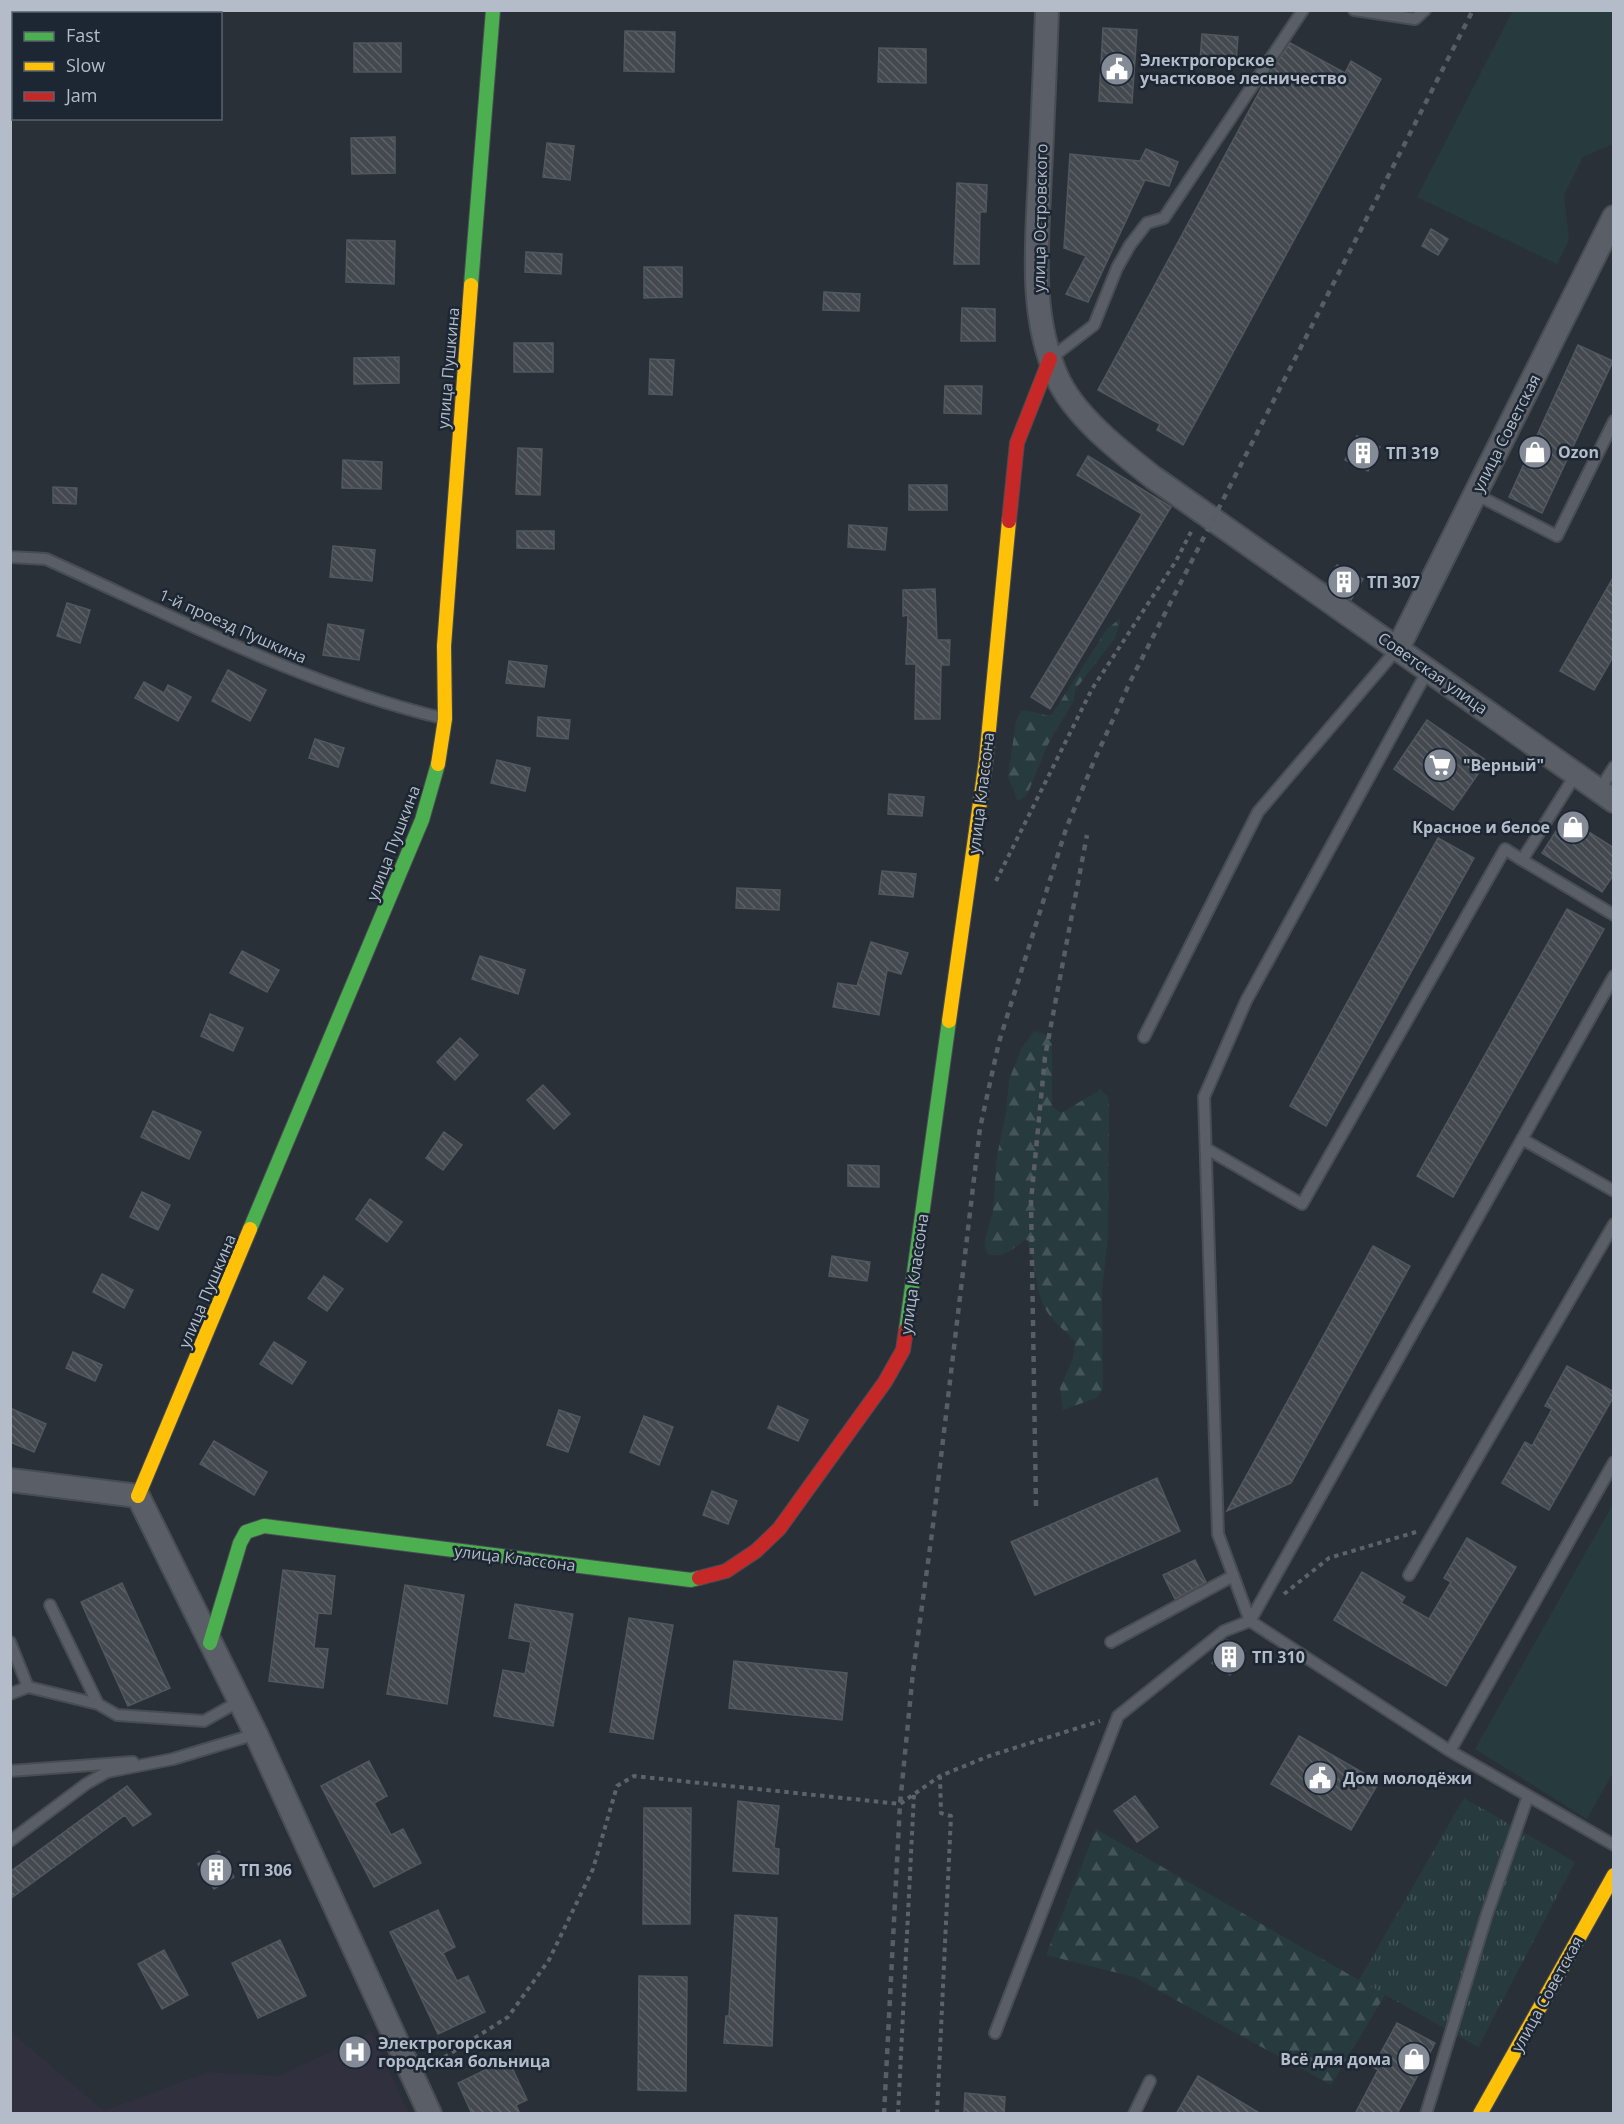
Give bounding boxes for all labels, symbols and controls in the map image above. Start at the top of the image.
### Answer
legend [12,12,222,120]
text: Fast [66,23,100,47]
place label: Электрогорское участковое лесничество [1140,49,1347,89]
public building icon: Электрогорское участковое лесничество [1099,51,1135,87]
text: Slow [66,53,105,77]
text: Jam [64,83,98,107]
street label: улица Островского [1028,143,1052,293]
street label: улица Пушкина [432,306,464,430]
street label: улица Советская [1467,370,1545,496]
shop icon: Ozon [1517,434,1553,470]
building icon: ТП 319 [1345,435,1381,471]
place label: Ozon [1558,441,1599,463]
place label: ТП 319 [1386,442,1439,464]
building icon: ТП 307 [1326,564,1362,600]
place label: ТП 307 [1367,571,1420,593]
street label: 1-й проезд Пушкина [156,584,310,668]
street label: Советская улица [1374,627,1492,719]
street label: улица Классона [963,731,999,855]
supermarket icon: "Верный" [1422,747,1458,783]
place label: "Верный" [1463,754,1544,776]
street label: улица Пушкина [361,782,425,904]
shop icon: Красное и белое [1555,809,1591,845]
place label: Красное и белое [1412,816,1550,838]
street label: улица Классона [895,1212,933,1336]
street label: улица Пушкина [173,1231,241,1351]
street label: улица Классона [453,1540,577,1576]
building icon: ТП 310 [1211,1639,1247,1675]
place label: ТП 310 [1252,1646,1305,1668]
public building icon: Дом молодёжи [1302,1760,1338,1796]
place label: Дом молодёжи [1343,1767,1472,1789]
building icon: ТП 306 [198,1852,234,1888]
place label: ТП 306 [239,1859,292,1881]
street label: улица Советская [1506,1932,1588,2056]
place label: Электрогорская городская больница [378,2032,550,2072]
hospital icon: Электрогорская городская больница [337,2034,373,2070]
shop icon: Всё для дома [1396,2041,1432,2077]
place label: Всё для дома [1280,2048,1391,2070]

